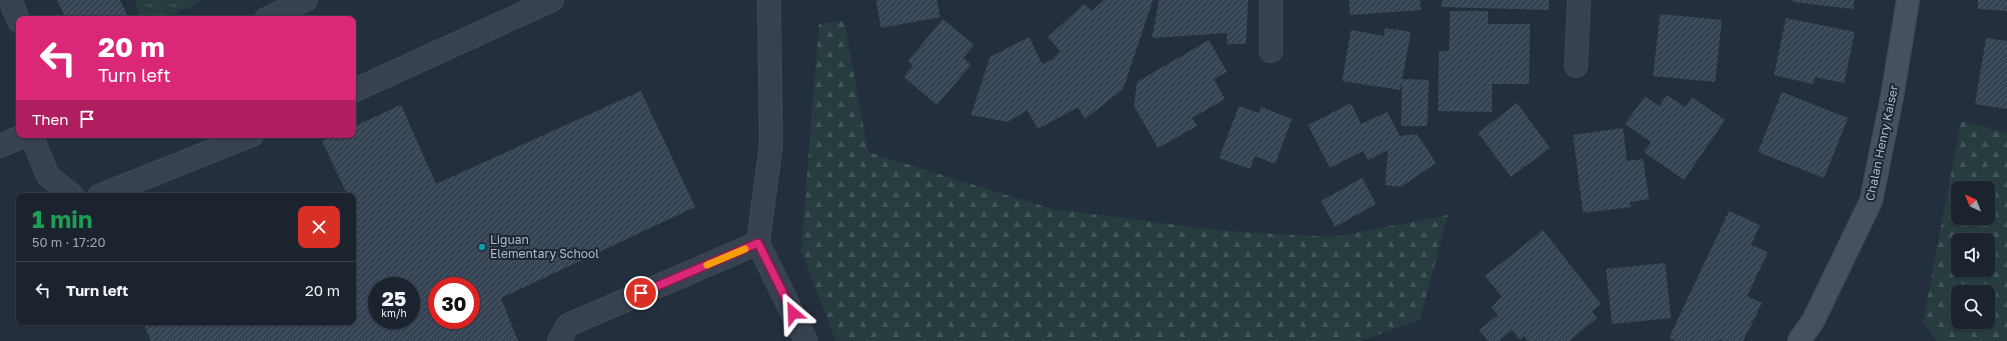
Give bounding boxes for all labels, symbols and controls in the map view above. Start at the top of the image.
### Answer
text: 20 m [98,30,165,63]
icon: left [32,32,84,84]
text: Turn left [98,64,171,86]
street label: Chalan Henry Kaiser [1862,83,1901,202]
icon: arrive [76,108,98,130]
text: Then [32,110,68,128]
north arrow [1951,181,1995,225]
map controls [1951,181,1995,329]
text: 1 min [32,204,92,233]
button: close [298,206,340,248]
place label: Liguan Elementary School [490,232,599,261]
button: sound [1951,233,1995,277]
text: 50 m · 17:20 [32,234,105,250]
marker: Liguan Elementary School [477,242,487,252]
pin [624,276,658,310]
speed limit sign: 30 [428,277,480,329]
icon: left [32,279,54,301]
text: Turn left [66,281,128,299]
text: 20 m [305,281,340,299]
icon: arrive [630,282,652,304]
button: search [1951,285,1995,329]
text: 25 [382,286,406,310]
position arrow [772,292,814,334]
text: km/h [381,307,407,319]

